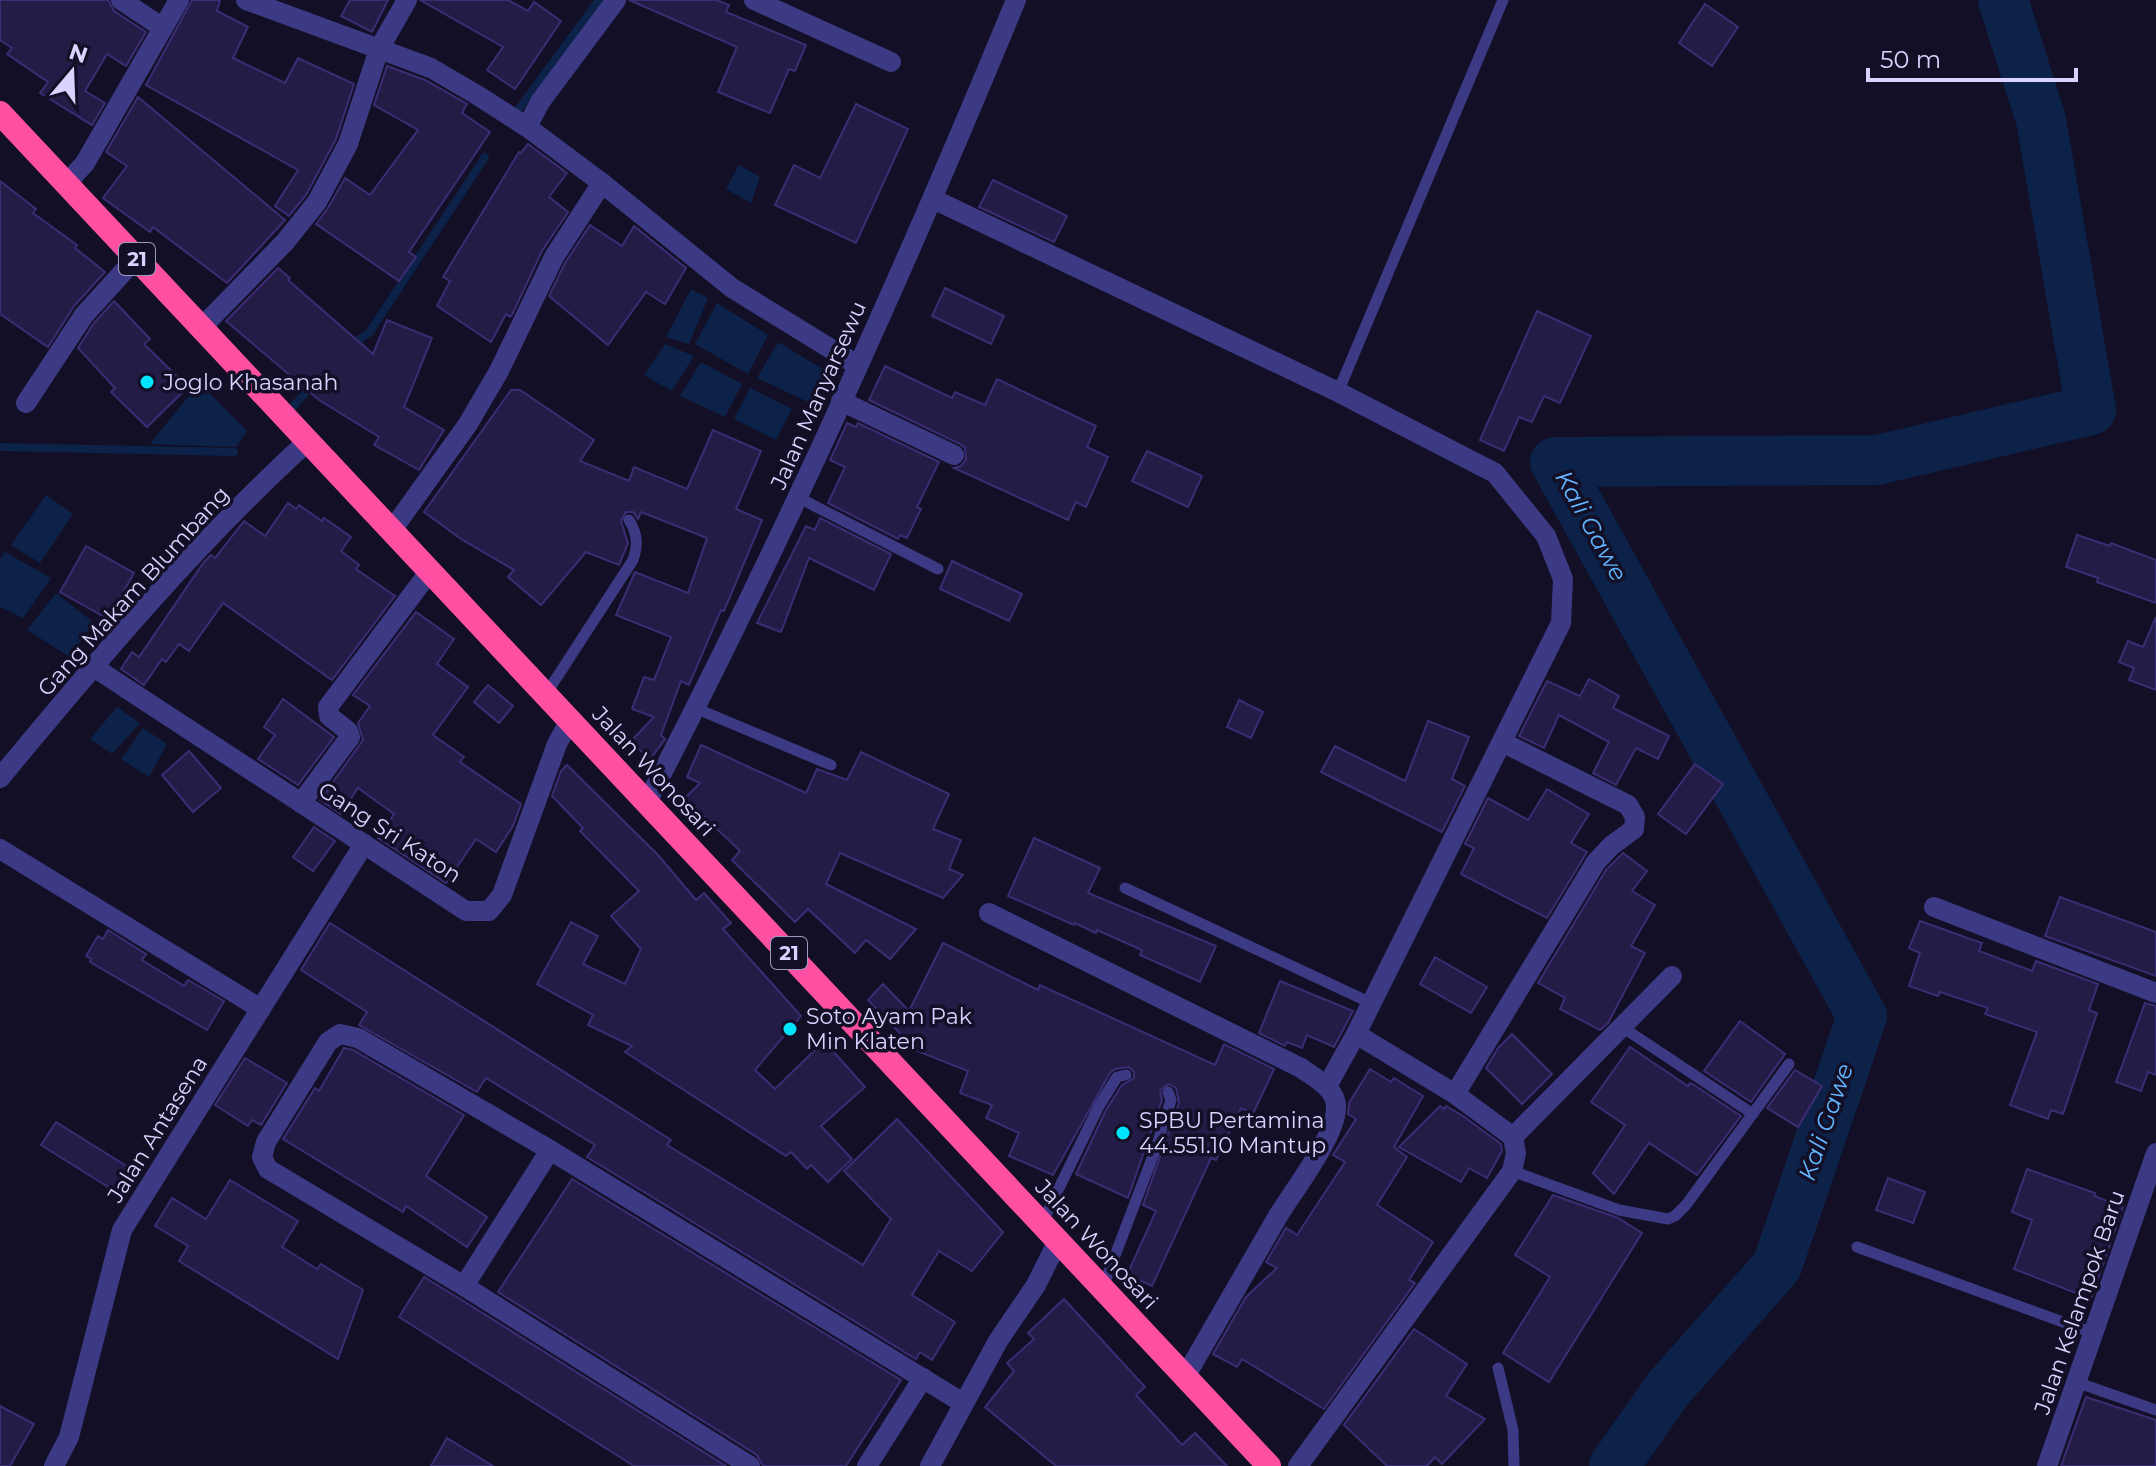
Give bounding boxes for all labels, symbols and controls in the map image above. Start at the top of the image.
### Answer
north arrow [32,32,112,112]
scale bar [1868,32,2076,82]
text: N [66,38,91,69]
text: 50 m [1880,45,1941,74]
road number: 21 [119,243,155,275]
street label: Jalan Manyarsewu [764,297,872,494]
place label: Joglo Khasanah [162,369,338,396]
marker: Joglo Khasanah [138,373,156,391]
water label: Kali Gawe [1549,465,1634,586]
street label: Gang Makam Blumbang [32,481,235,702]
street label: Jalan Wonosari [586,700,721,842]
street label: Gang Sri Katon [313,776,466,889]
road number: 21 [771,937,807,969]
place label: Soto Ayam Pak Min Klaten [806,1003,973,1055]
marker: Soto Ayam Pak Min Klaten [781,1020,799,1038]
street label: Jalan Antasena [101,1051,213,1208]
water label: Kali Gawe [1792,1059,1859,1184]
place label: SPBU Pertamina 44.551.10 Mantup [1139,1107,1326,1159]
marker: SPBU Pertamina 44.551.10 Mantup [1114,1124,1132,1142]
street label: Jalan Wonosari [1029,1173,1164,1315]
street label: Jalan Kelampok Baru [2028,1187,2130,1419]

